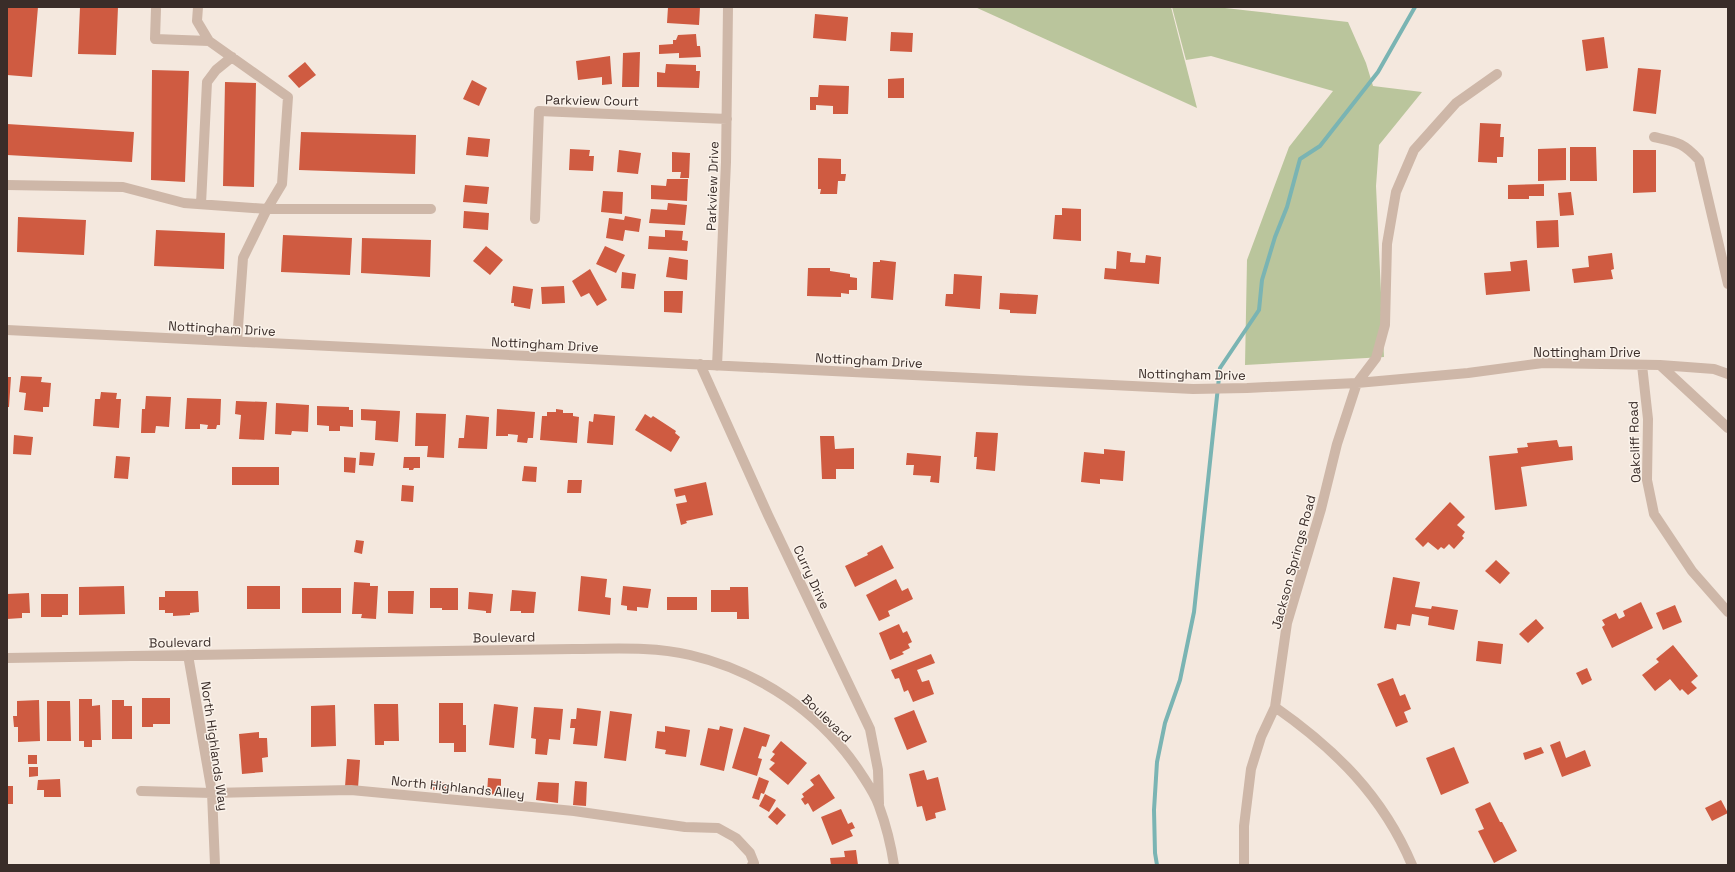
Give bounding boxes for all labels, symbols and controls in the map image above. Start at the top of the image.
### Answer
street label: Parkview Court [545,91,639,110]
street label: Parkview Drive [702,141,723,231]
street label: Nottingham Drive [168,317,276,340]
street label: Nottingham Drive [491,333,599,356]
street label: Nottingham Drive [1533,344,1641,361]
street label: Nottingham Drive [815,349,923,372]
street label: Nottingham Drive [1138,365,1246,384]
street label: Oakcliff Road [1625,401,1644,483]
street label: Jackson Springs Road [1267,493,1320,631]
street label: Curry Drive [789,543,834,612]
street label: Boulevard [473,628,535,647]
street label: Boulevard [149,633,211,652]
street label: North Highlands Way [197,680,232,812]
street label: Boulevard [798,691,855,746]
street label: North Highlands Alley [390,772,526,803]

